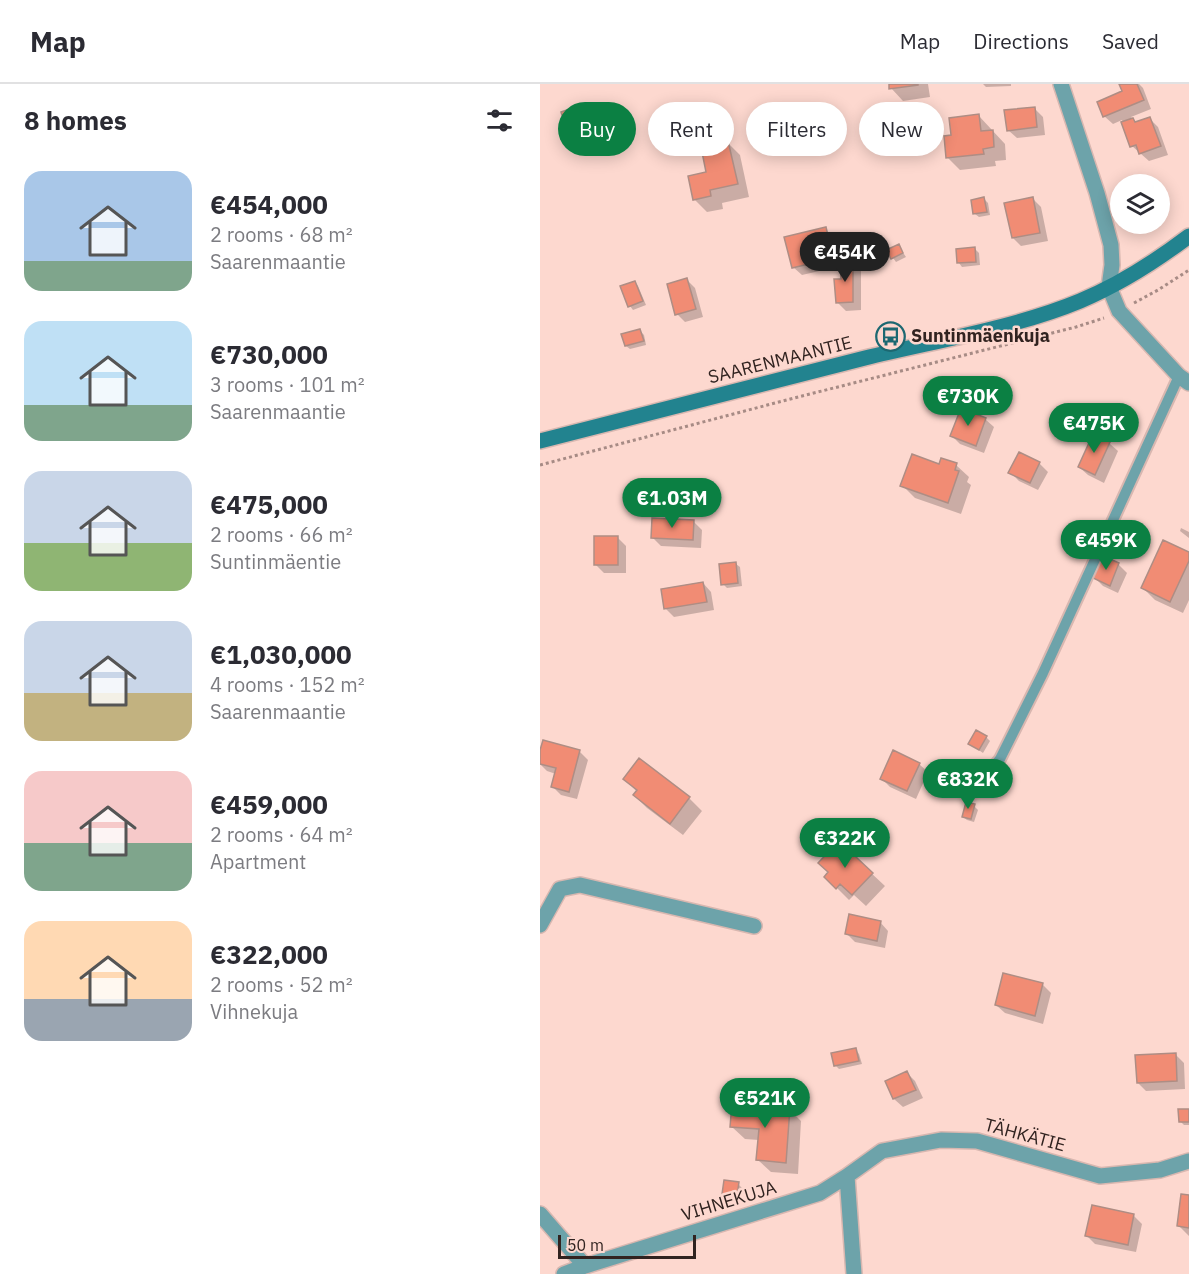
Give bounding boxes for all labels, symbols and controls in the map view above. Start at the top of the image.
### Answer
text: Map [30,23,86,60]
text: Map [900,27,940,55]
text: Directions [973,27,1069,55]
text: Saved [1102,27,1159,55]
chip: Buy [558,102,636,156]
chip: Rent [648,102,734,156]
chip: Filters [746,102,847,156]
chip: New [859,102,944,156]
text: 8 homes [24,103,127,137]
icon: filters [483,104,516,137]
map controls [1110,174,1170,234]
button: layers [1110,174,1170,234]
text: €454,000 [210,187,328,221]
icon: home [72,195,144,267]
text: 2 rooms · 68 m² [210,221,353,248]
pin: €454K [803,232,887,283]
text: €454K [814,238,876,265]
text: Saarenmaantie [210,248,346,275]
bus stop icon: Suntinmäenkuja [874,320,906,352]
place label: Suntinmäenkuja [911,324,1050,347]
street label: SAARENMAANTIE [706,331,854,388]
text: €730,000 [210,337,328,371]
icon: home [72,345,144,417]
text: 3 rooms · 101 m² [210,371,365,398]
pin: €730K [926,376,1010,427]
text: €730K [937,382,999,409]
text: Saarenmaantie [210,398,346,425]
pin: €475K [1052,403,1136,454]
text: €475K [1063,409,1125,436]
pin: €1.03M [623,478,721,529]
text: €1.03M [636,484,708,511]
text: €475,000 [210,487,328,521]
icon: home [72,495,144,567]
pin: €459K [1064,520,1148,571]
text: 2 rooms · 66 m² [210,521,353,548]
text: €459K [1075,526,1137,553]
text: Suntinmäentie [210,548,341,575]
text: €1,030,000 [210,637,352,671]
icon: home [72,645,144,717]
text: 4 rooms · 152 m² [210,671,365,698]
text: Saarenmaantie [210,698,346,725]
pin: €832K [926,759,1010,810]
text: €832K [937,765,999,792]
text: €459,000 [210,787,328,821]
icon: home [72,795,144,867]
pin: €322K [803,818,887,869]
text: 2 rooms · 64 m² [210,821,353,848]
text: €322K [814,824,876,851]
text: Apartment [210,848,306,875]
text: €322,000 [210,937,328,971]
icon: home [72,945,144,1017]
text: 2 rooms · 52 m² [210,971,353,998]
text: Vihnekuja [210,998,298,1025]
pin: €521K [723,1078,807,1129]
text: €521K [734,1084,796,1111]
street label: TÄHKÄTIE [982,1113,1068,1156]
street label: VIHNEKUJA [679,1175,780,1226]
scale bar [558,1232,696,1260]
text: 50 m [567,1235,604,1255]

